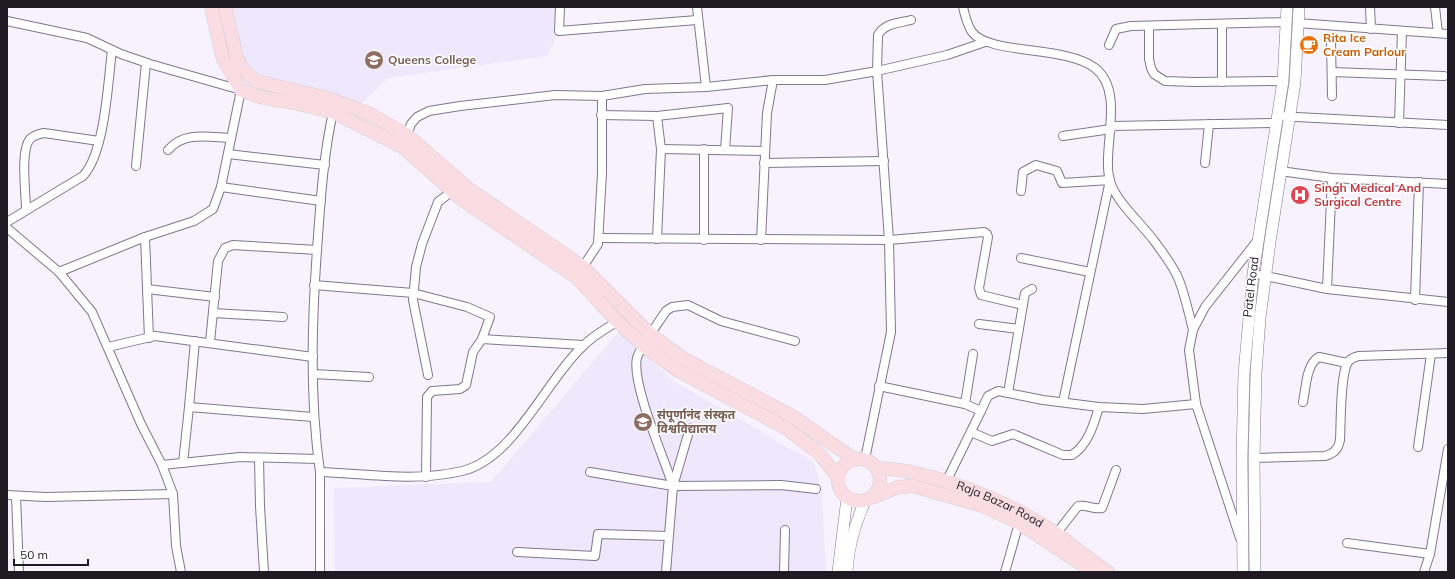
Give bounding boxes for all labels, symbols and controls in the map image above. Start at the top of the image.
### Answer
place label: Rita Ice Cream Parlour [1323,30,1406,59]
cafe icon: Rita Ice Cream Parlour [1298,34,1320,56]
school or university icon: Queens College [363,49,385,71]
place label: Queens College [388,52,476,67]
place label: Singh Medical And Surgical Centre [1314,180,1421,209]
hospital icon: Singh Medical And Surgical Centre [1289,184,1311,206]
street label: Patel Road [1239,256,1262,318]
place label: संपूर्णानंद संस्कृत विश्वविद्यालय [657,407,736,436]
school or university icon: संपूर्णानंद संस्कृत विश्वविद्यालय [632,411,654,433]
street label: Raja Bazar Road [954,477,1046,531]
scale bar [14,541,88,567]
text: 50 m [20,547,48,562]

